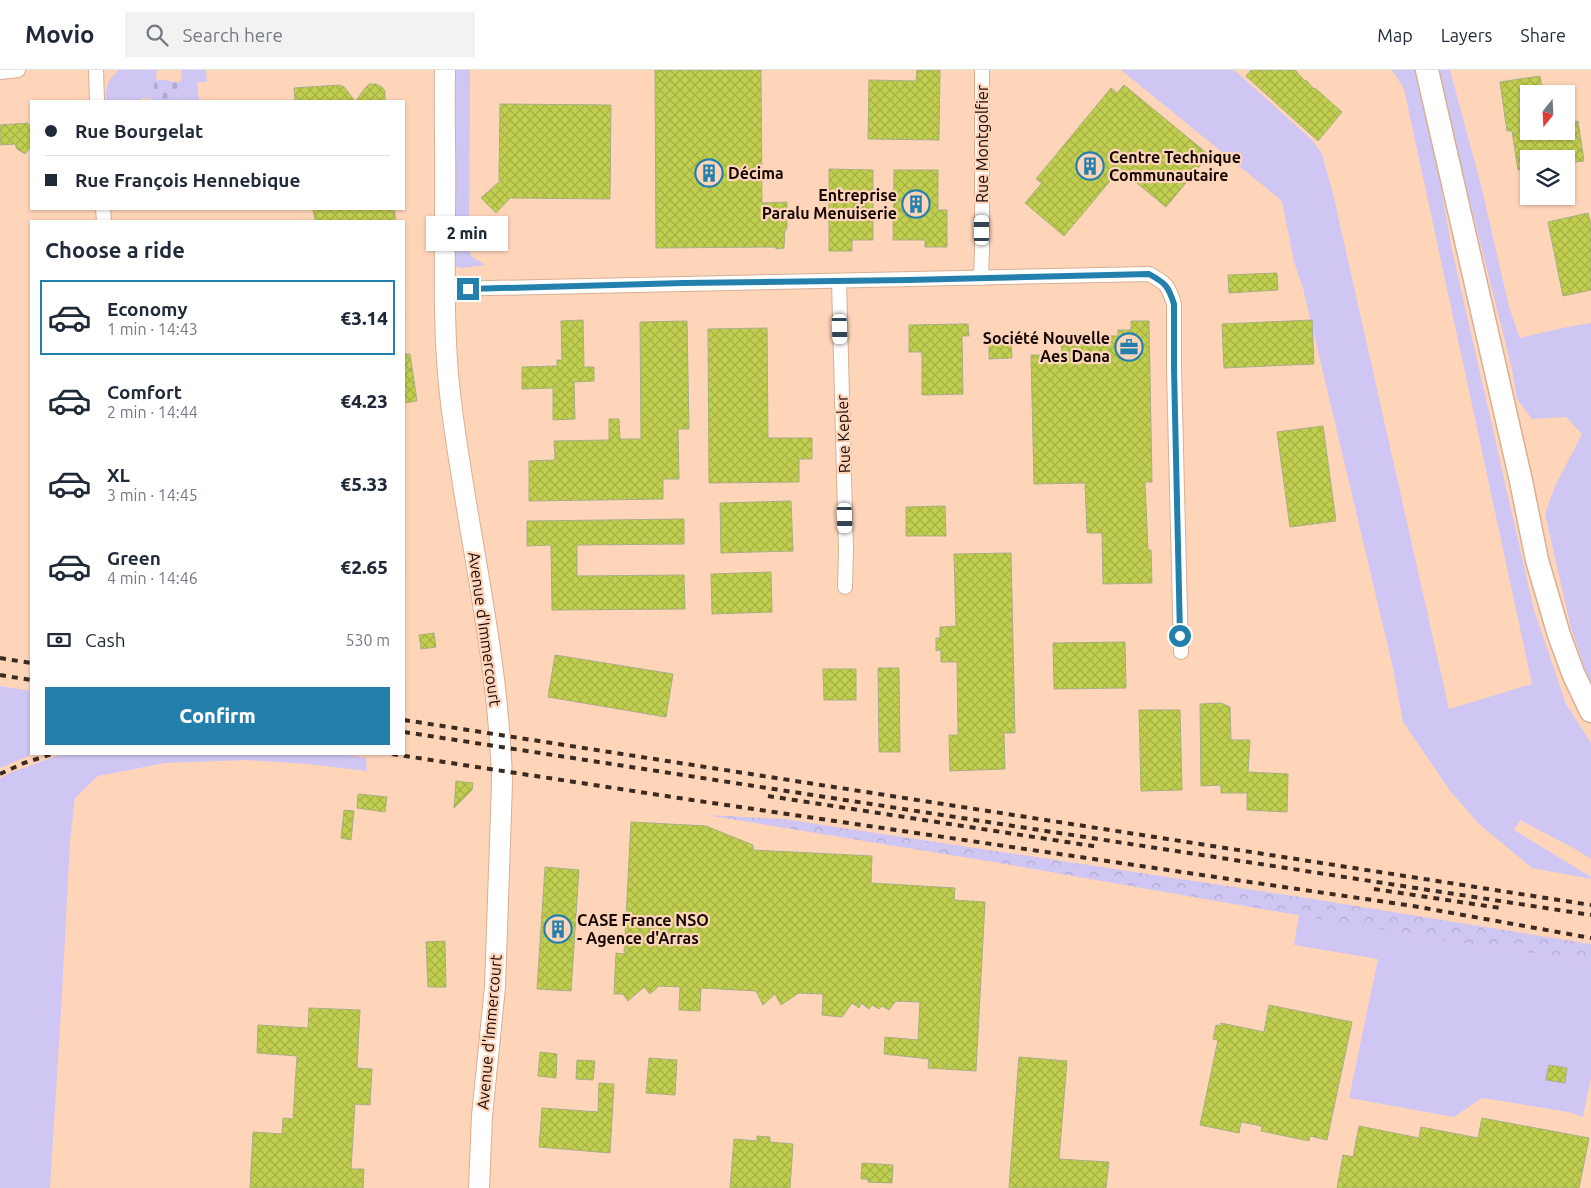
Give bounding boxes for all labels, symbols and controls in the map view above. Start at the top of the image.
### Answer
search box [125,12,475,57]
text: Movio [25,21,95,48]
icon: search [143,21,171,49]
text: Search here [183,24,283,46]
text: Map [1377,25,1413,45]
text: Layers [1441,25,1492,45]
text: Share [1520,25,1566,45]
street label: Rue Montgolfier [973,85,991,203]
north arrow [1520,85,1575,140]
map controls [1520,85,1575,205]
text: Rue Bourgelat [75,120,203,142]
place label: Centre Technique Communautaire [1109,148,1241,184]
button: layers [1520,150,1575,205]
building icon: Centre Technique Communautaire [1075,151,1105,181]
building icon: Décima [694,158,724,188]
place label: Décima [728,164,784,182]
text: Rue François Hennebique [75,169,300,191]
place label: Entreprise Paralu Menuiserie [762,186,897,222]
building icon: Entreprise Paralu Menuiserie [901,189,931,219]
car [974,215,989,245]
callout: 2 min [427,216,509,252]
text: 2 min [447,224,487,242]
text: Choose a ride [45,237,185,262]
route end [457,278,479,300]
icon: car [47,295,92,340]
text: Economy [107,298,188,320]
text: €3.14 [340,307,388,329]
car [831,314,848,344]
text: 1 min · 14:43 [107,320,198,338]
place label: Société Nouvelle Aes Dana [983,329,1110,365]
office icon: Société Nouvelle Aes Dana [1114,332,1144,362]
icon: car [47,378,92,423]
text: Comfort [107,381,182,403]
text: €4.23 [340,390,388,412]
street label: Rue Kepler [833,394,853,474]
text: 2 min · 14:44 [107,403,198,421]
icon: car [47,461,92,506]
text: XL [107,464,130,486]
text: €5.33 [340,473,388,495]
text: 3 min · 14:45 [107,486,198,504]
car [836,503,853,533]
icon: car [47,544,92,589]
text: Green [107,547,161,569]
street label: Avenue d'Immercourt [465,551,505,708]
text: €2.65 [340,556,388,578]
text: 4 min · 14:46 [107,569,198,587]
route start [1169,625,1191,647]
icon: cash [45,626,73,654]
text: Cash [85,629,126,651]
text: 530 m [345,631,390,649]
button: Confirm [45,687,390,745]
place label: CASE France NSO - Agence d'Arras [577,911,709,947]
building icon: CASE France NSO - Agence d'Arras [543,914,573,944]
street label: Avenue d'Immercourt [473,953,505,1110]

